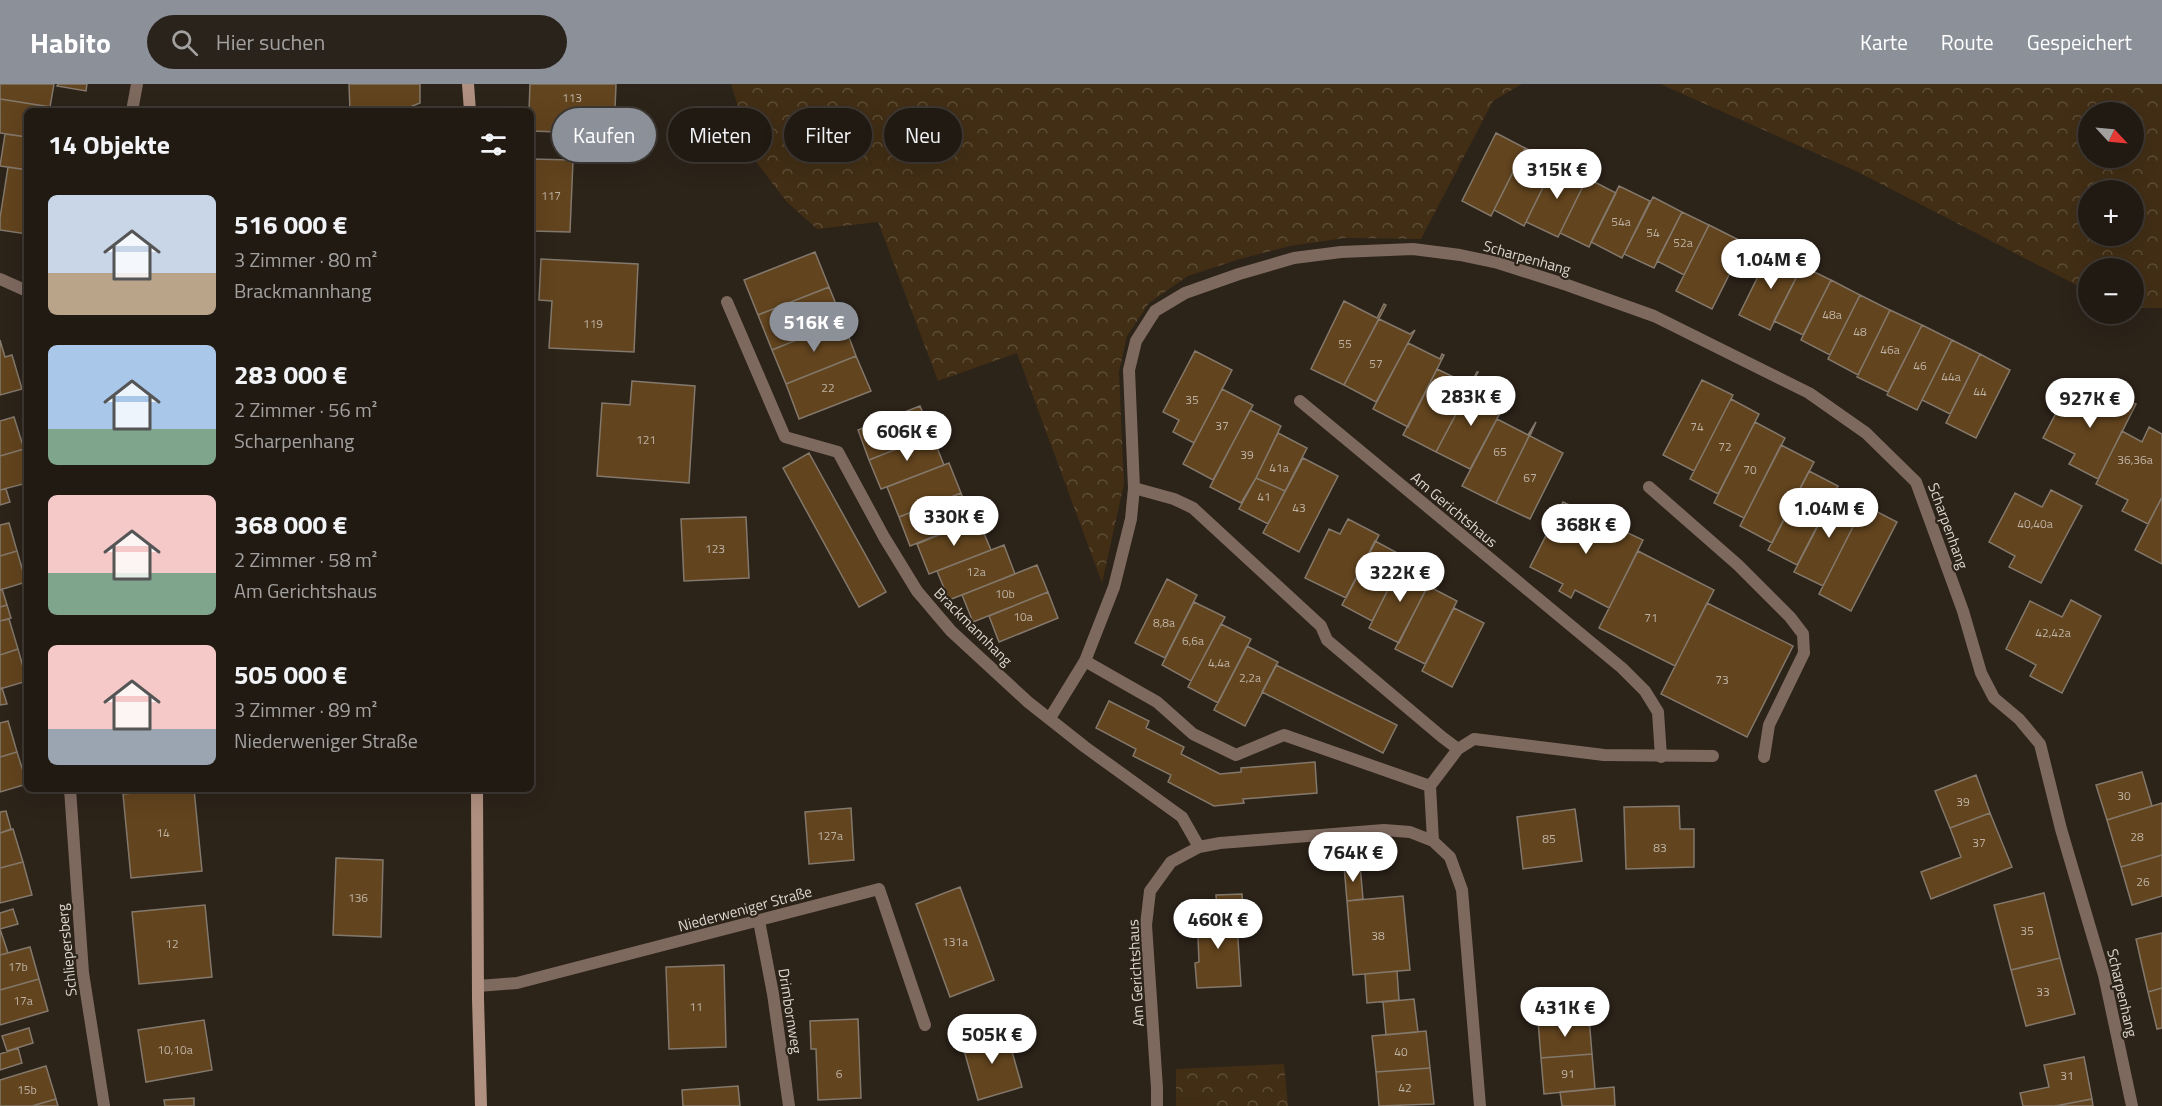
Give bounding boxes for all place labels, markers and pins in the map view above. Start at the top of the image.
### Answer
pin: 315K € [1508,149,1606,200]
pin: 1.04M € [1716,239,1826,290]
pin: 516K € [765,302,863,353]
pin: 283K € [1422,376,1520,427]
pin: 927K € [2041,378,2139,429]
pin: 606K € [858,411,956,462]
pin: 1.04M € [1774,488,1884,539]
pin: 330K € [905,496,1003,547]
pin: 368K € [1537,504,1635,555]
pin: 322K € [1351,552,1449,603]
pin: 764K € [1304,832,1402,883]
pin: 460K € [1169,899,1267,950]
pin: 431K € [1516,987,1614,1038]
pin: 505K € [943,1014,1041,1065]

